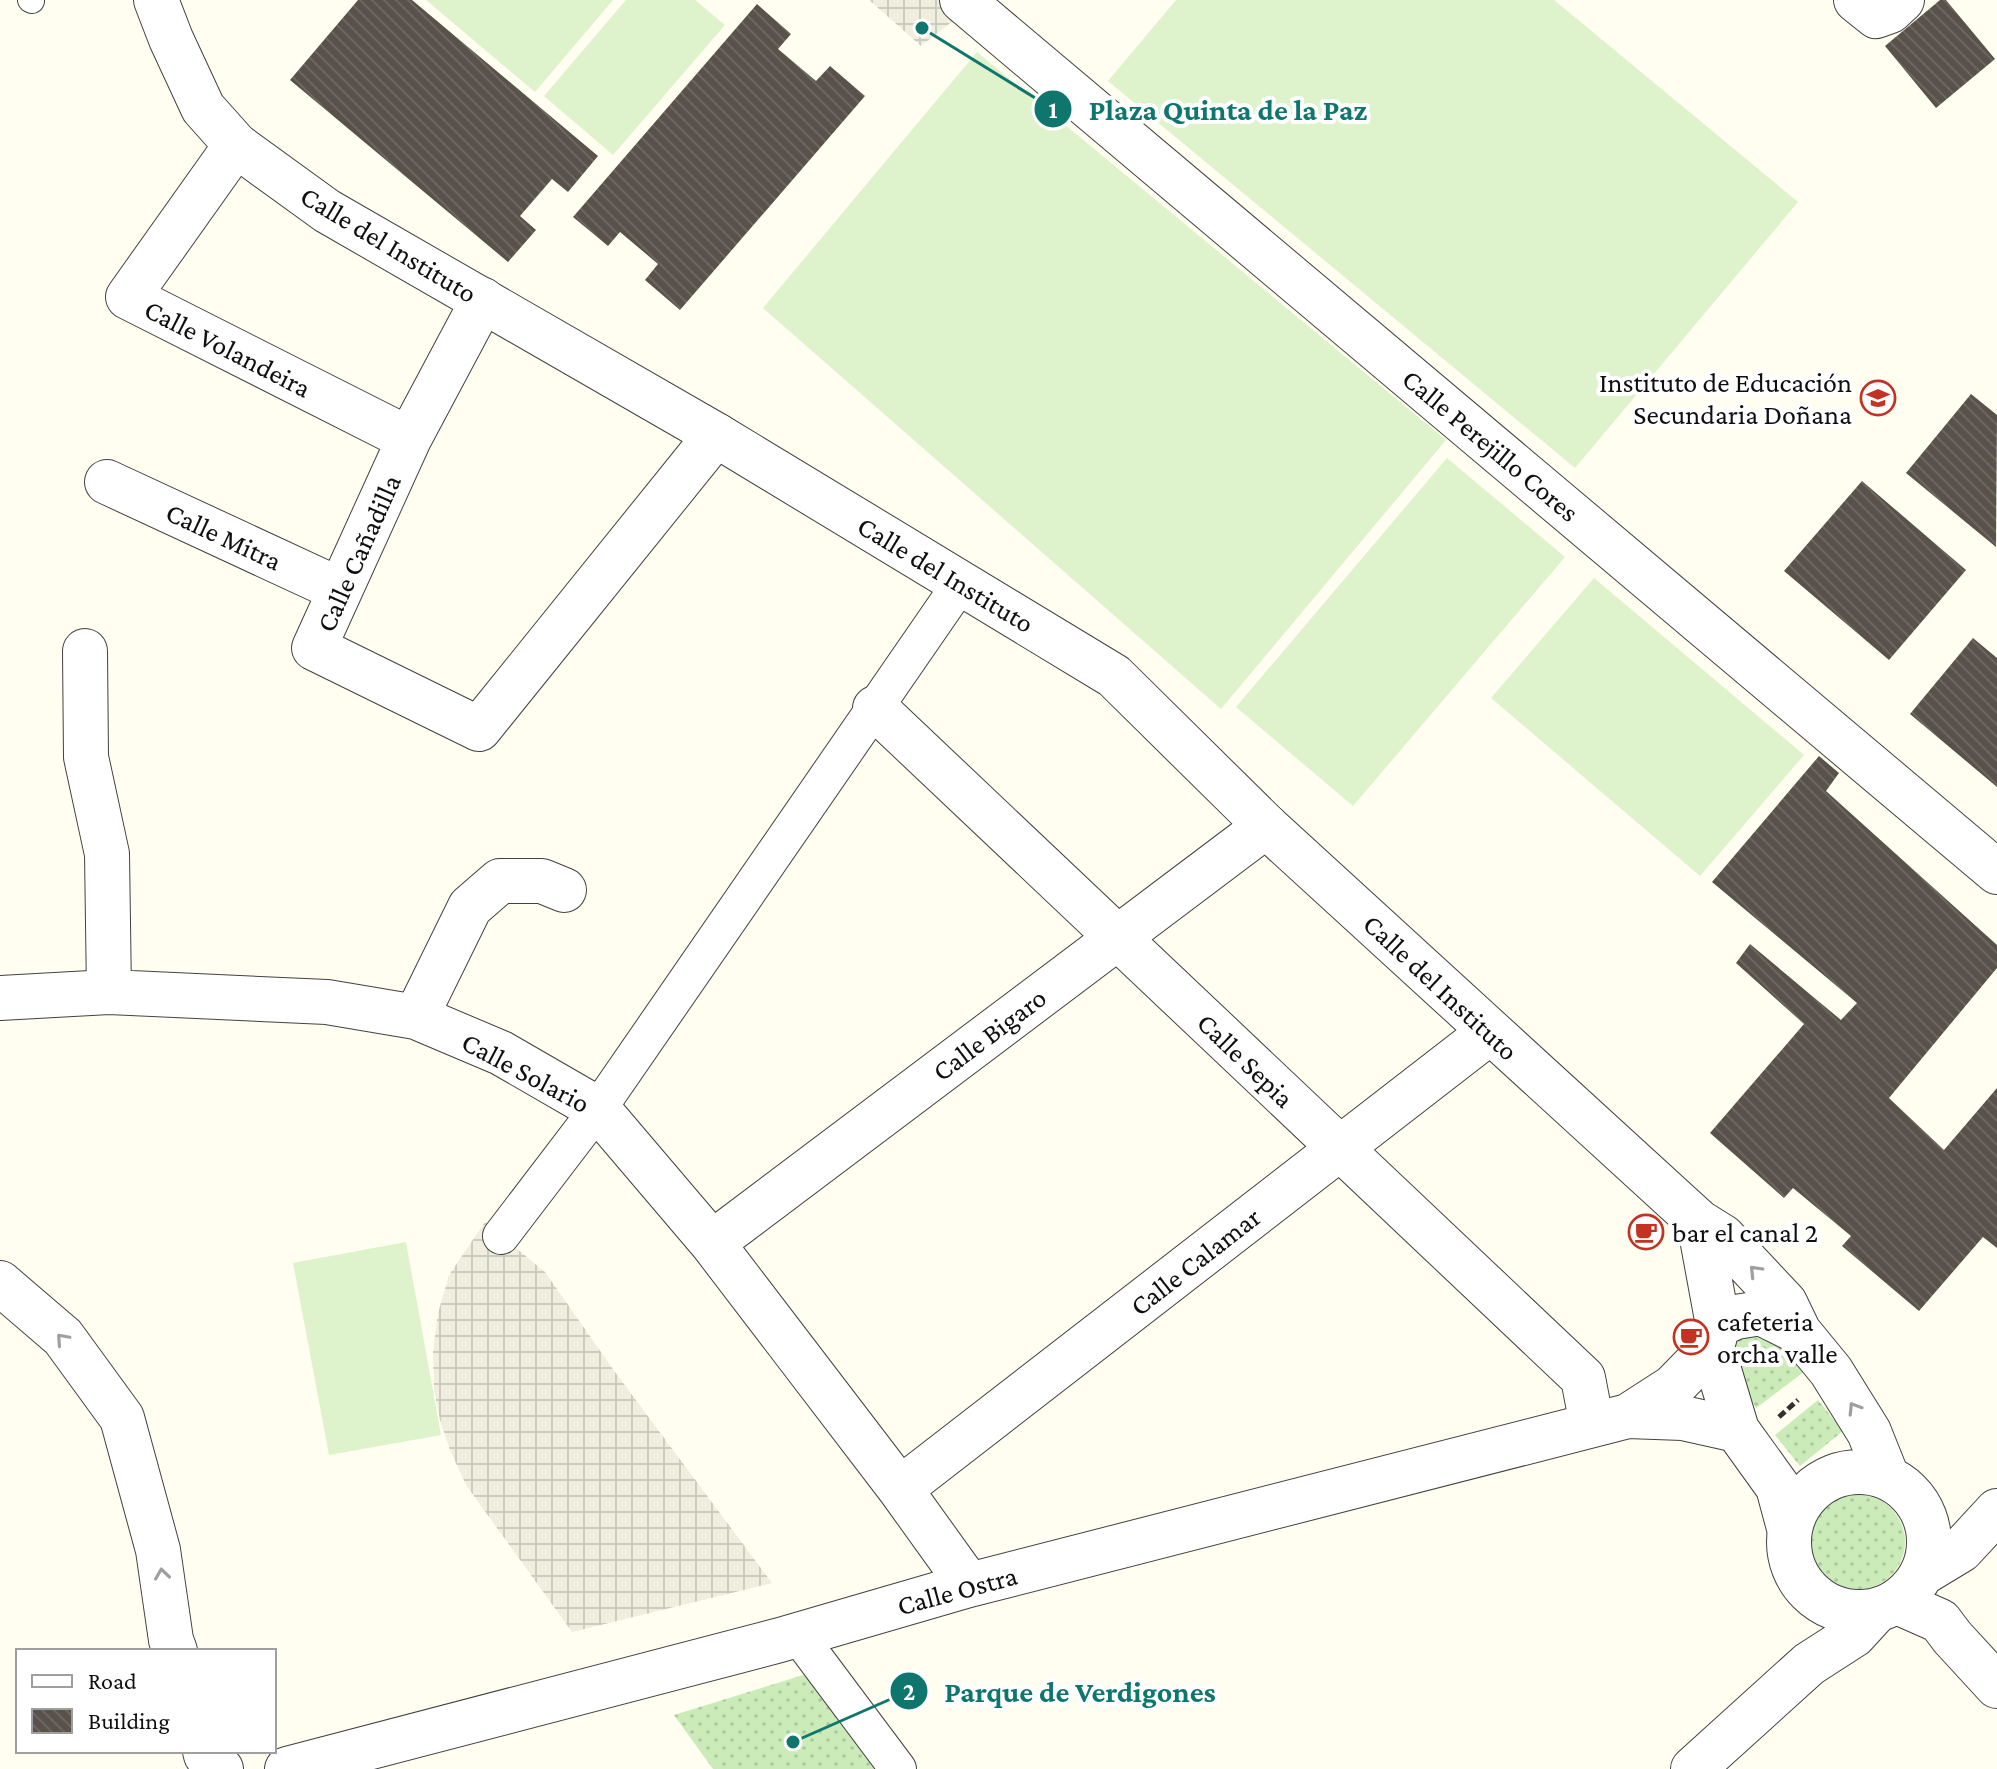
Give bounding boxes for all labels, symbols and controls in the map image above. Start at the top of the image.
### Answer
callout: Plaza Quinta de la Paz [1033,82,1384,136]
text: Plaza Quinta de la Paz [1089,93,1368,126]
text: 1 [1049,96,1058,123]
street label: Calle del Instituto [295,180,482,309]
street label: Calle Volandeira [139,293,316,404]
street label: Calle Perejillo Cores [1396,363,1585,528]
place label: Instituto de Educación Secundaria Doñana [1599,367,1852,430]
school or university icon: Instituto de Educación Secundaria Doñana [1859,379,1897,417]
street label: Calle Cañadilla [310,470,407,637]
street label: Calle Mitra [161,496,286,577]
street label: Calle del Instituto [852,510,1039,639]
street label: Calle del Instituto [1357,908,1524,1067]
street label: Calle Bigaro [927,982,1052,1087]
street label: Calle Sepia [1191,1007,1300,1114]
street label: Calle Solario [457,1026,595,1119]
street label: Calle Calamar [1124,1201,1267,1322]
cafe icon: bar el canal 2 [1627,1213,1665,1251]
place label: bar el canal 2 [1672,1217,1818,1248]
one-way arrow [1751,1266,1765,1281]
place label: cafeteria orcha valle [1717,1306,1838,1369]
cafe icon: cafeteria orcha valle [1672,1318,1710,1356]
one-way arrow [58,1334,72,1349]
one-way arrow [1848,1402,1863,1416]
street label: Calle Ostra [894,1560,1021,1621]
one-way arrow [154,1567,171,1581]
legend [16,1649,276,1753]
callout: Parque de Verdigones [889,1664,1232,1718]
text: Road [88,1667,137,1694]
text: Parque de Verdigones [944,1675,1216,1708]
text: 2 [903,1678,915,1705]
text: Building [88,1707,170,1734]

